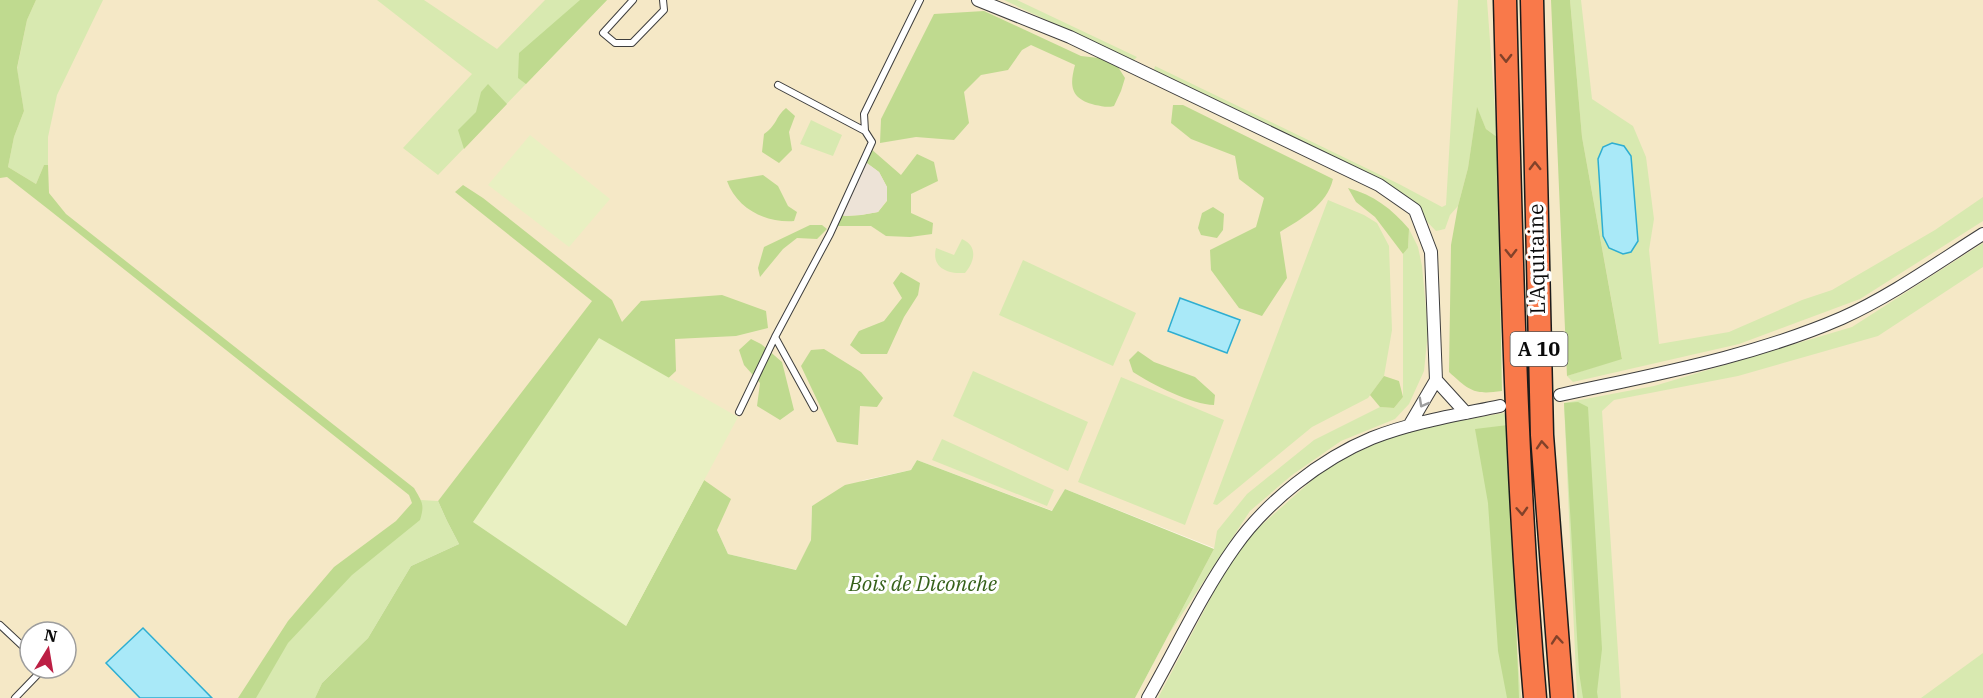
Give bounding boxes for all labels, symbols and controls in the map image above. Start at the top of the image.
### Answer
one-way arrow [1500,54,1513,63]
one-way arrow [1529,162,1541,171]
street label: L'Aquitaine [1521,203,1551,315]
one-way arrow [1505,249,1517,258]
road number: A 10 [1510,332,1568,366]
one-way arrow [1419,397,1430,407]
one-way arrow [1536,441,1549,450]
one-way arrow [1515,507,1528,516]
park label: Bois de Diconche [848,569,998,597]
north arrow [18,620,78,680]
text: N [43,624,59,646]
one-way arrow [1551,635,1564,644]

